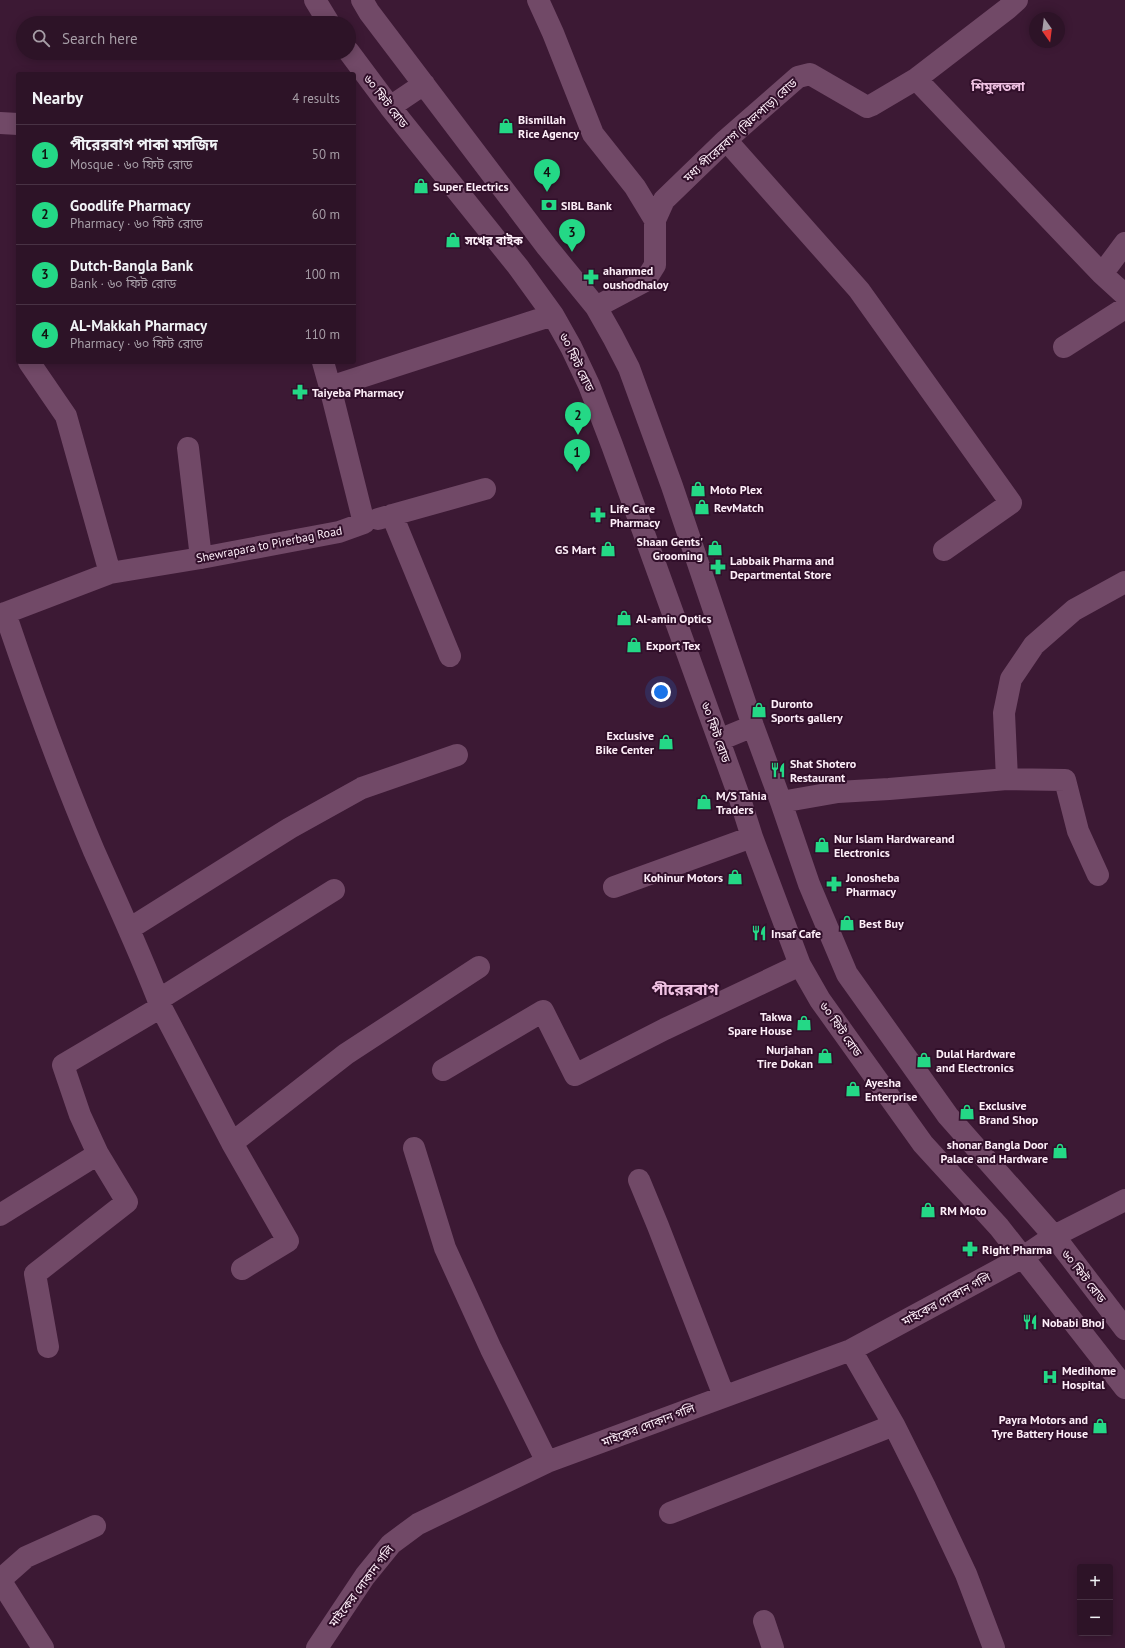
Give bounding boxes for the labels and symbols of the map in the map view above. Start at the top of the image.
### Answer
north arrow [1029,12,1065,48]
street label: ৬০ ফিট রোড [361,71,412,131]
street label: মধ্য পীরেরবাগ (ঝিলপাড়) রোড [679,75,800,186]
district label: শিমুলতলা [970,78,1025,95]
place label: Bismillah Rice Agency [518,112,579,141]
shop icon: Bismillah Rice Agency [497,117,515,135]
pin: 4 [534,159,560,192]
shop icon: Super Electrics [412,177,430,195]
place label: Super Electrics [433,179,509,194]
bank icon: SIBL Bank [540,196,558,214]
place label: SIBL Bank [561,198,612,213]
pin: 3 [559,219,585,252]
shop icon: সখের বাইক [444,231,462,249]
place label: সখের বাইক [464,233,523,248]
place label: ahammed oushodhaloy [603,263,669,292]
pharmacy icon: ahammed oushodhaloy [582,268,600,286]
street label: ৬০ ফিট রোড [556,330,598,394]
pharmacy icon: Taiyeba Pharmacy [291,383,309,401]
place label: Taiyeba Pharmacy [312,385,404,400]
pin: 2 [565,402,591,435]
pin: 1 [564,439,590,472]
shop icon: Moto Plex [689,480,707,498]
place label: Moto Plex [710,482,763,497]
shop icon: RevMatch [693,498,711,516]
place label: RevMatch [714,500,764,515]
place label: Life Care Pharmacy [610,501,660,530]
pharmacy icon: Life Care Pharmacy [589,506,607,524]
street label: Shewrapara to Pirerbag Road [195,522,343,566]
place label: Shaan Gents' Grooming [637,534,703,563]
shop icon: Shaan Gents' Grooming [706,539,724,557]
shop icon: GS Mart [599,540,617,558]
place label: GS Mart [555,542,597,557]
place label: Labbaik Pharma and Departmental Store [730,553,834,582]
pharmacy icon: Labbaik Pharma and Departmental Store [709,558,727,576]
shop icon: Al-amin Optics [615,609,633,627]
place label: Al-amin Optics [636,611,712,626]
shop icon: Export Tex [625,636,643,654]
place label: Export Tex [646,638,701,653]
your location [651,682,671,702]
place label: Duronto Sports gallery [771,696,843,725]
street label: ৬০ ফিট রোড [698,700,734,765]
shop icon: Duronto Sports gallery [750,701,768,719]
place label: Exclusive Bike Center [596,728,655,757]
shop icon: Exclusive Bike Center [657,733,675,751]
place label: Shat Shotero Restaurant [790,756,857,785]
restaurant icon: Shat Shotero Restaurant [769,761,787,779]
place label: M/S Tahia Traders [716,788,767,817]
shop icon: M/S Tahia Traders [695,793,713,811]
place label: Nur Islam Hardwareand Electronics [834,831,955,860]
shop icon: Nur Islam Hardwareand Electronics [813,836,831,854]
shop icon: Kohinur Motors [726,868,744,886]
place label: Kohinur Motors [644,870,723,885]
place label: Jonosheba Pharmacy [845,870,900,899]
pharmacy icon: Jonosheba Pharmacy [825,875,843,893]
shop icon: Best Buy [838,914,856,932]
place label: Best Buy [859,916,904,931]
restaurant icon: Insaf Cafe [750,924,768,942]
place label: Insaf Cafe [771,926,821,941]
district label: পীরেরবাগ [651,979,720,999]
street label: ৬০ ফিট রোড [817,999,866,1060]
place label: Takwa Spare House [728,1009,792,1038]
shop icon: Takwa Spare House [795,1014,813,1032]
place label: Nurjahan Tire Dokan [757,1042,813,1071]
place label: Dulal Hardware and Electronics [936,1046,1016,1075]
shop icon: Nurjahan Tire Dokan [816,1047,834,1065]
shop icon: Dulal Hardware and Electronics [915,1051,933,1069]
place label: Ayesha Enterprise [865,1075,917,1104]
shop icon: Ayesha Enterprise [844,1080,862,1098]
place label: Exclusive Brand Shop [979,1098,1039,1127]
shop icon: Exclusive Brand Shop [958,1103,976,1121]
place label: shonar Bangla Door Palace and Hardware [941,1137,1049,1166]
shop icon: shonar Bangla Door Palace and Hardware [1051,1142,1069,1160]
shop icon: RM Moto [919,1201,937,1219]
place label: RM Moto [940,1203,987,1218]
pharmacy icon: Right Pharma [961,1240,979,1258]
place label: Right Pharma [982,1242,1052,1257]
street label: ৬০ ফিট রোড [1059,1246,1110,1306]
street label: মাইকের দোকান গলি [898,1269,993,1329]
restaurant icon: Nobabi Bhoj [1021,1313,1039,1331]
place label: Nobabi Bhoj [1042,1315,1105,1330]
place label: Medihome Hospital [1062,1363,1116,1392]
hospital icon: Medihome Hospital [1041,1368,1059,1386]
street label: মাইকের দোকান গলি [598,1400,697,1450]
place label: Payra Motors and Tyre Battery House [992,1412,1088,1441]
shop icon: Payra Motors and Tyre Battery House [1091,1417,1109,1435]
street label: মাইকের দোকান গলি [325,1542,397,1631]

